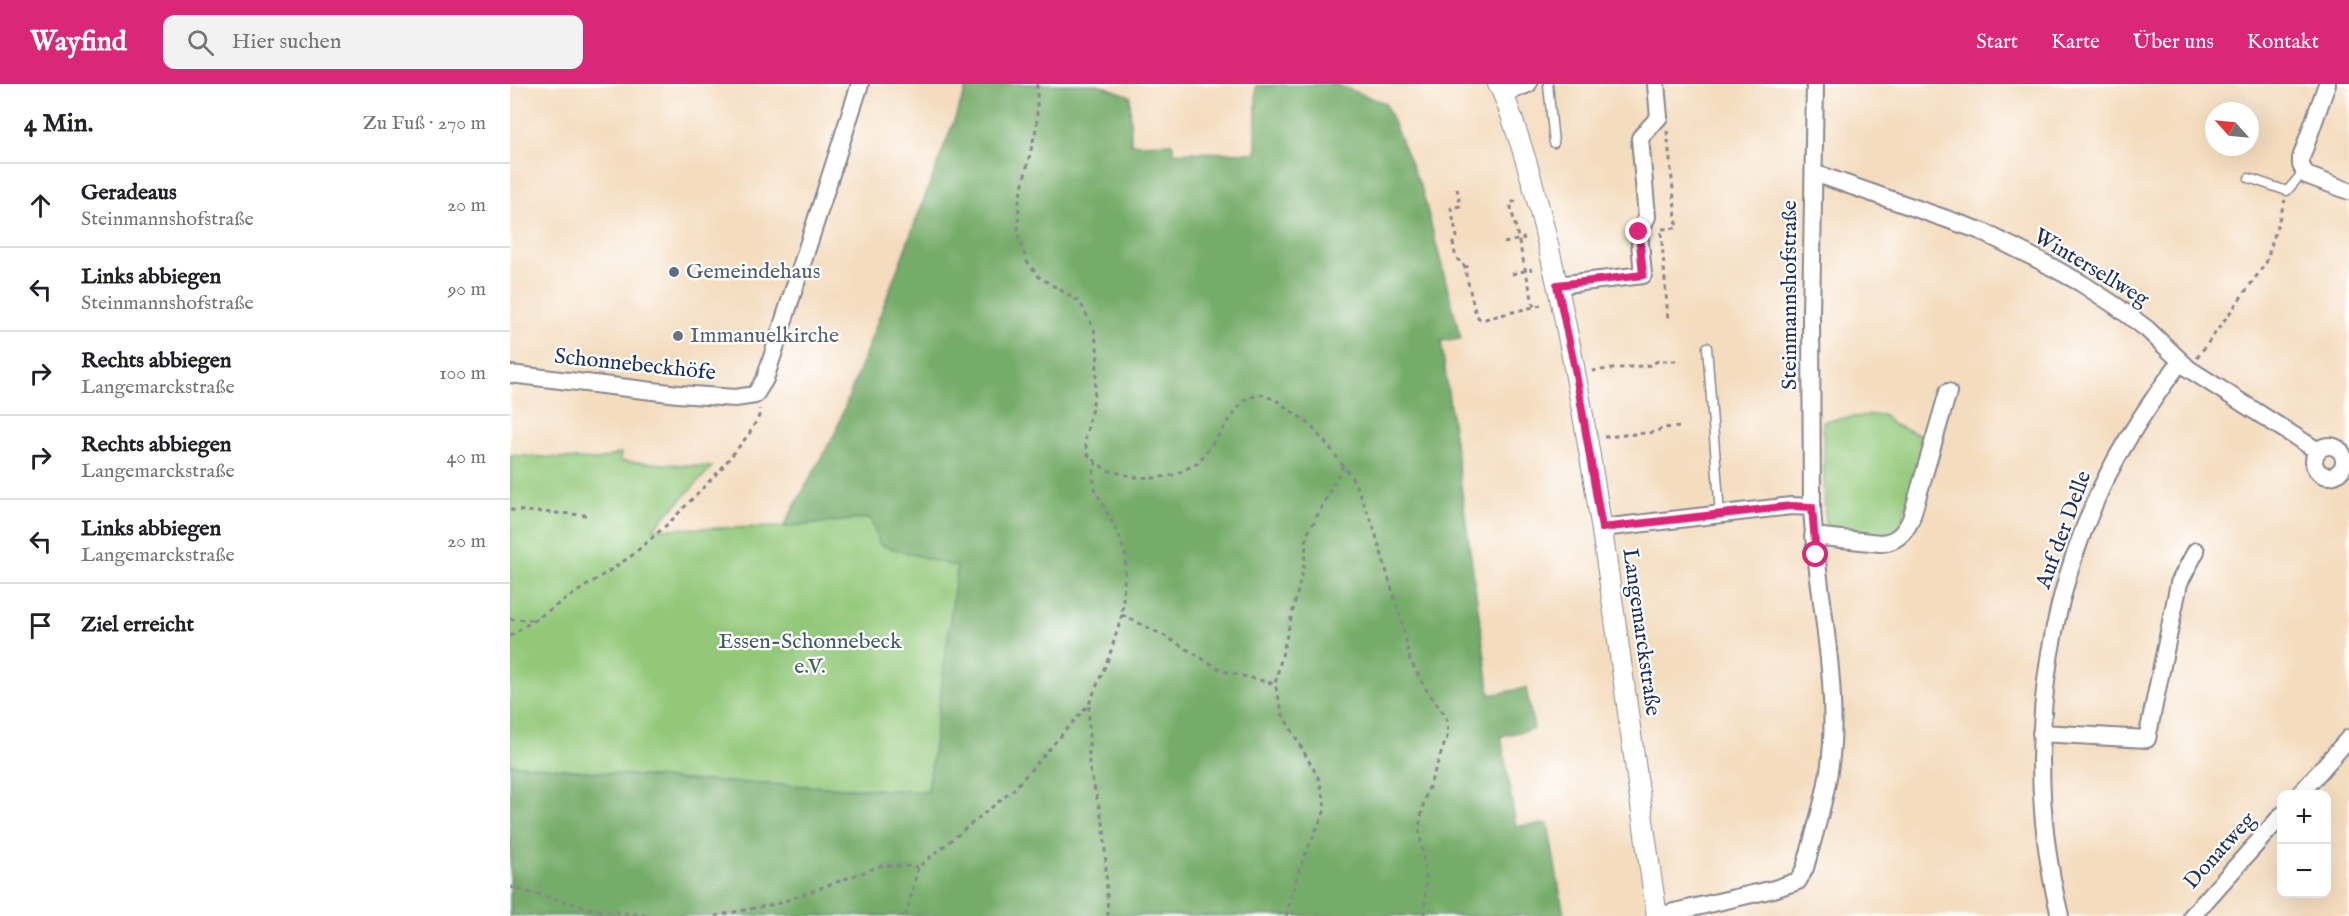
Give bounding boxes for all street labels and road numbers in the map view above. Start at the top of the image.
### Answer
street label: Steinmannshofstraße [1776,200,1804,390]
street label: Wintersellweg [2028,222,2155,314]
street label: Schonnebeckhöfe [553,343,717,387]
street label: Auf der Delle [2029,467,2098,594]
street label: Langemarckstraße [1615,546,1667,718]
street label: Donatweg [2178,806,2263,896]

